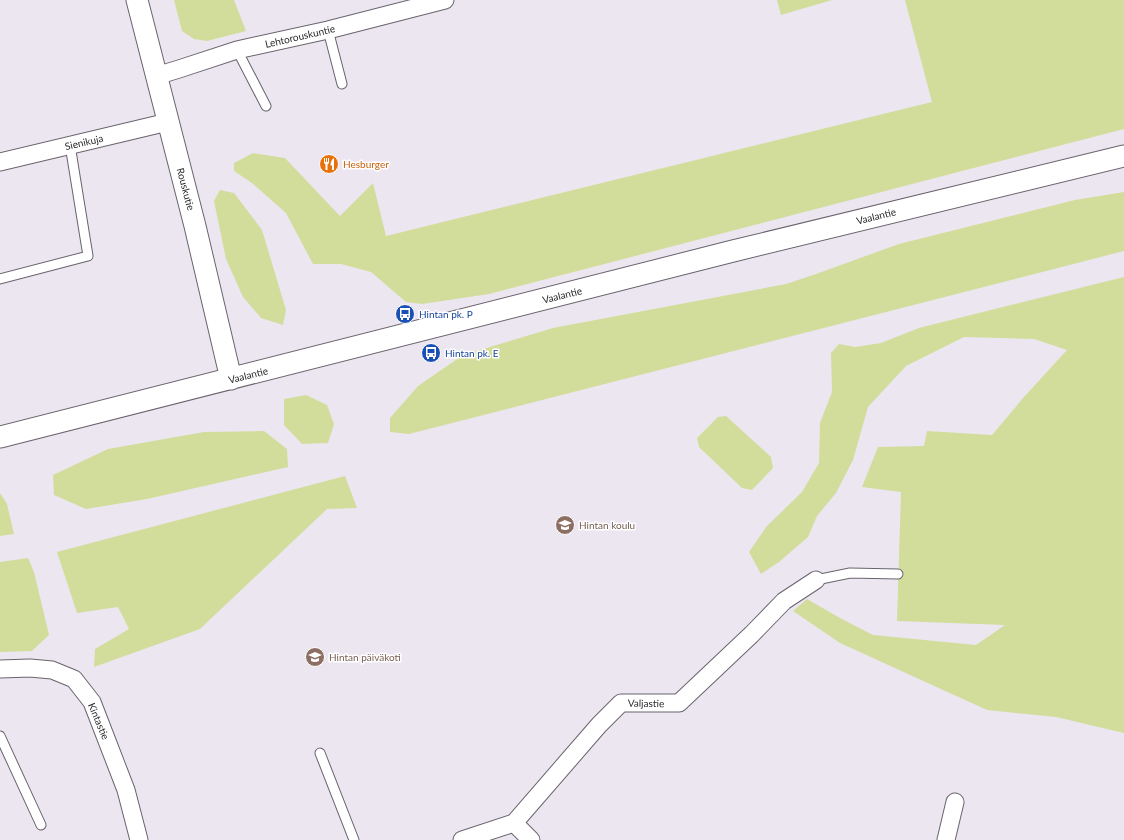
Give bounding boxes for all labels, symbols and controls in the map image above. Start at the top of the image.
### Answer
street label: Lehtorouskuntie [264,22,336,50]
street label: Sienikuja [64,132,104,152]
restaurant icon: Hesburger [318,153,340,175]
place label: Hesburger [343,158,389,170]
street label: Rouskutie [175,166,197,212]
street label: Vaalantie [855,205,897,227]
street label: Vaalantie [541,284,583,306]
bus stop icon: Hintan pk. P [394,303,416,325]
place label: Hintan pk. P [419,308,473,320]
bus stop icon: Hintan pk. E [420,342,442,364]
place label: Hintan pk. E [445,347,499,359]
street label: Vaalantie [227,364,269,386]
school or university icon: Hintan koulu [554,514,576,536]
place label: Hintan koulu [579,519,635,531]
school or university icon: Hintan päiväkoti [304,646,326,668]
place label: Hintan päiväkoti [329,651,401,663]
street label: Valjastie [628,697,664,709]
street label: Kintastie [86,701,112,741]

